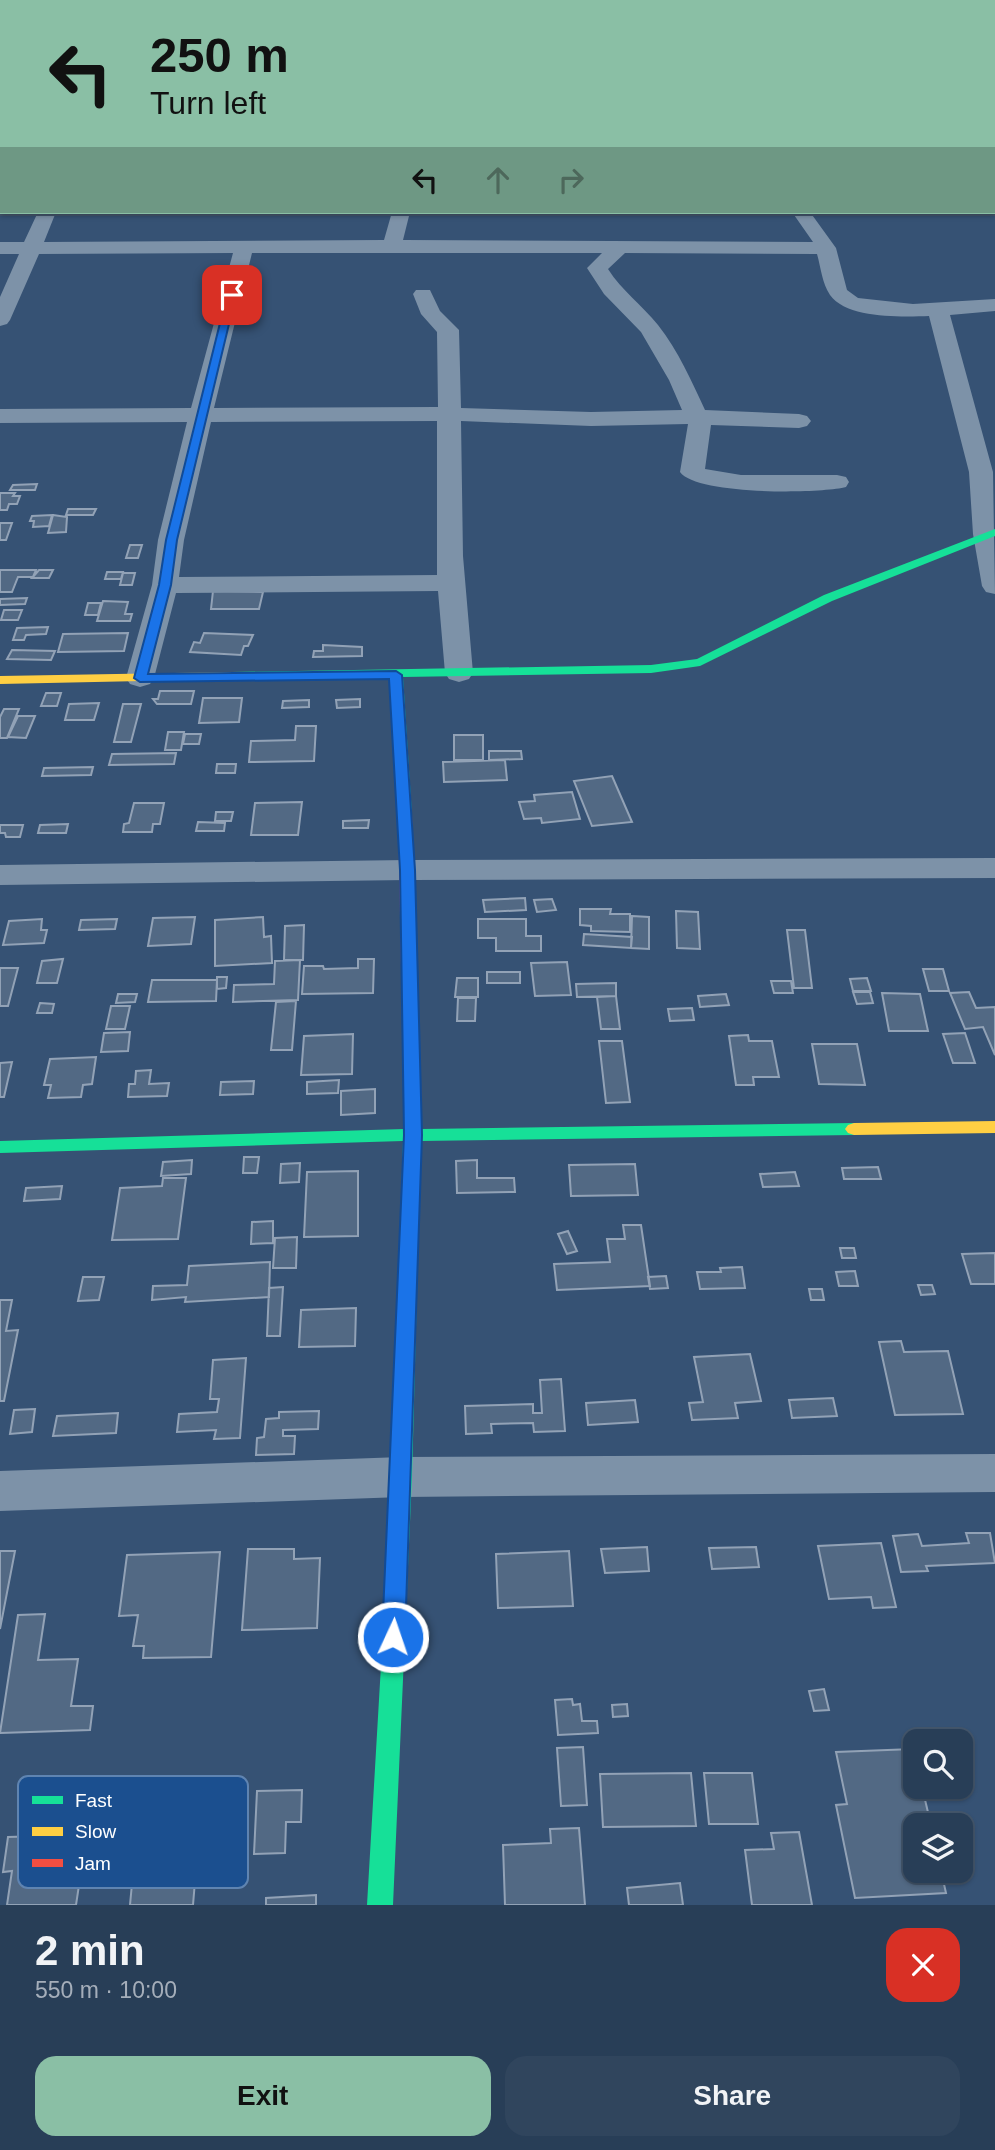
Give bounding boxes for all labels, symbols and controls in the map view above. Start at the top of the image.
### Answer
icon: left [35,28,126,119]
text: 250 m [150,28,289,82]
text: Turn left [150,85,266,121]
icon: left [406,161,444,199]
icon: ahead [479,161,517,199]
icon: right [552,161,590,199]
pin [202,265,262,325]
icon: arrive [213,276,251,314]
position arrow [356,1600,430,1674]
map controls [903,1729,973,1883]
button: search [903,1729,973,1799]
legend [18,1776,248,1888]
text: Fast [75,1790,113,1811]
button: layers [903,1813,973,1883]
text: Slow [75,1821,116,1842]
text: Jam [75,1853,111,1874]
text: 2 min [35,1927,145,1974]
button: close [886,1928,960,2002]
text: 550 m · 10:00 [35,1977,177,2003]
button: Exit [35,2056,491,2136]
button: Share [505,2056,960,2136]

